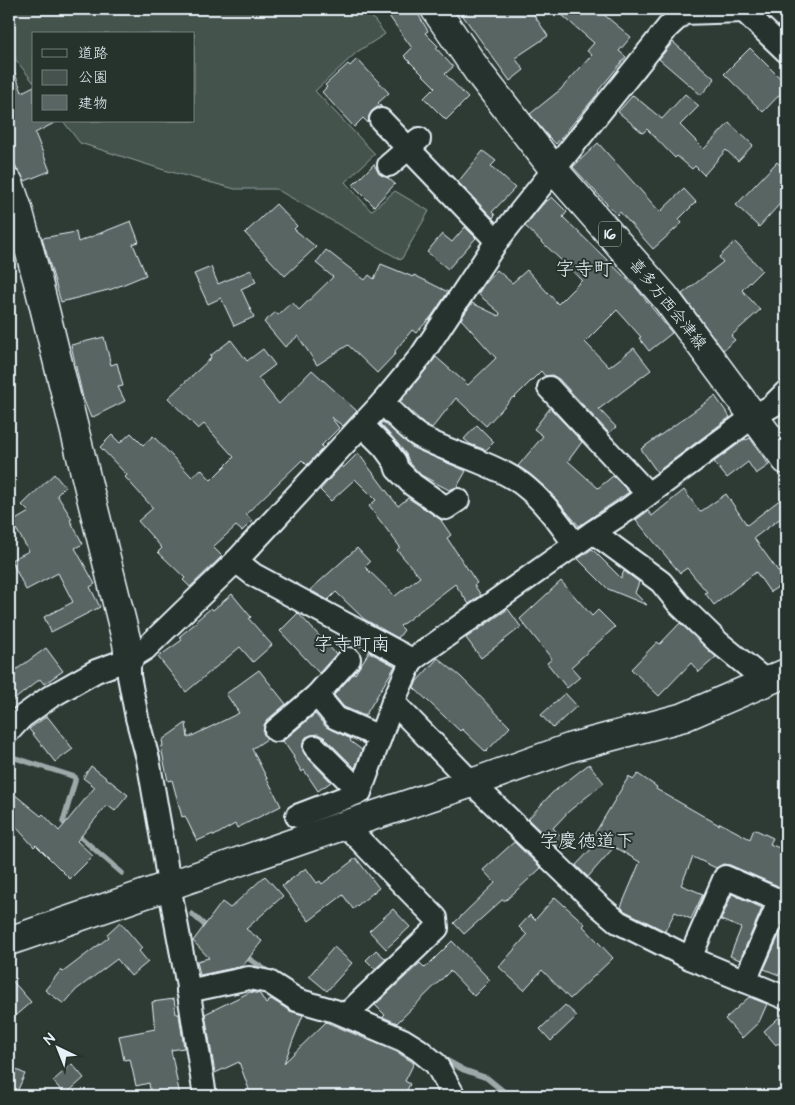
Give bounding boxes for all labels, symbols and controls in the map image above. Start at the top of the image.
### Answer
legend [32,32,195,122]
text: 道路 [78,43,108,64]
text: 公園 [78,67,108,88]
text: 建物 [78,93,108,114]
road number: 16 [599,222,621,246]
street label: 喜多方西会津線 [624,254,712,354]
district label: 字寺町 [555,256,613,283]
district label: 字寺町南 [314,631,390,658]
district label: 字慶徳道下 [539,828,635,855]
north arrow [32,1022,82,1072]
text: N [40,1029,60,1050]

